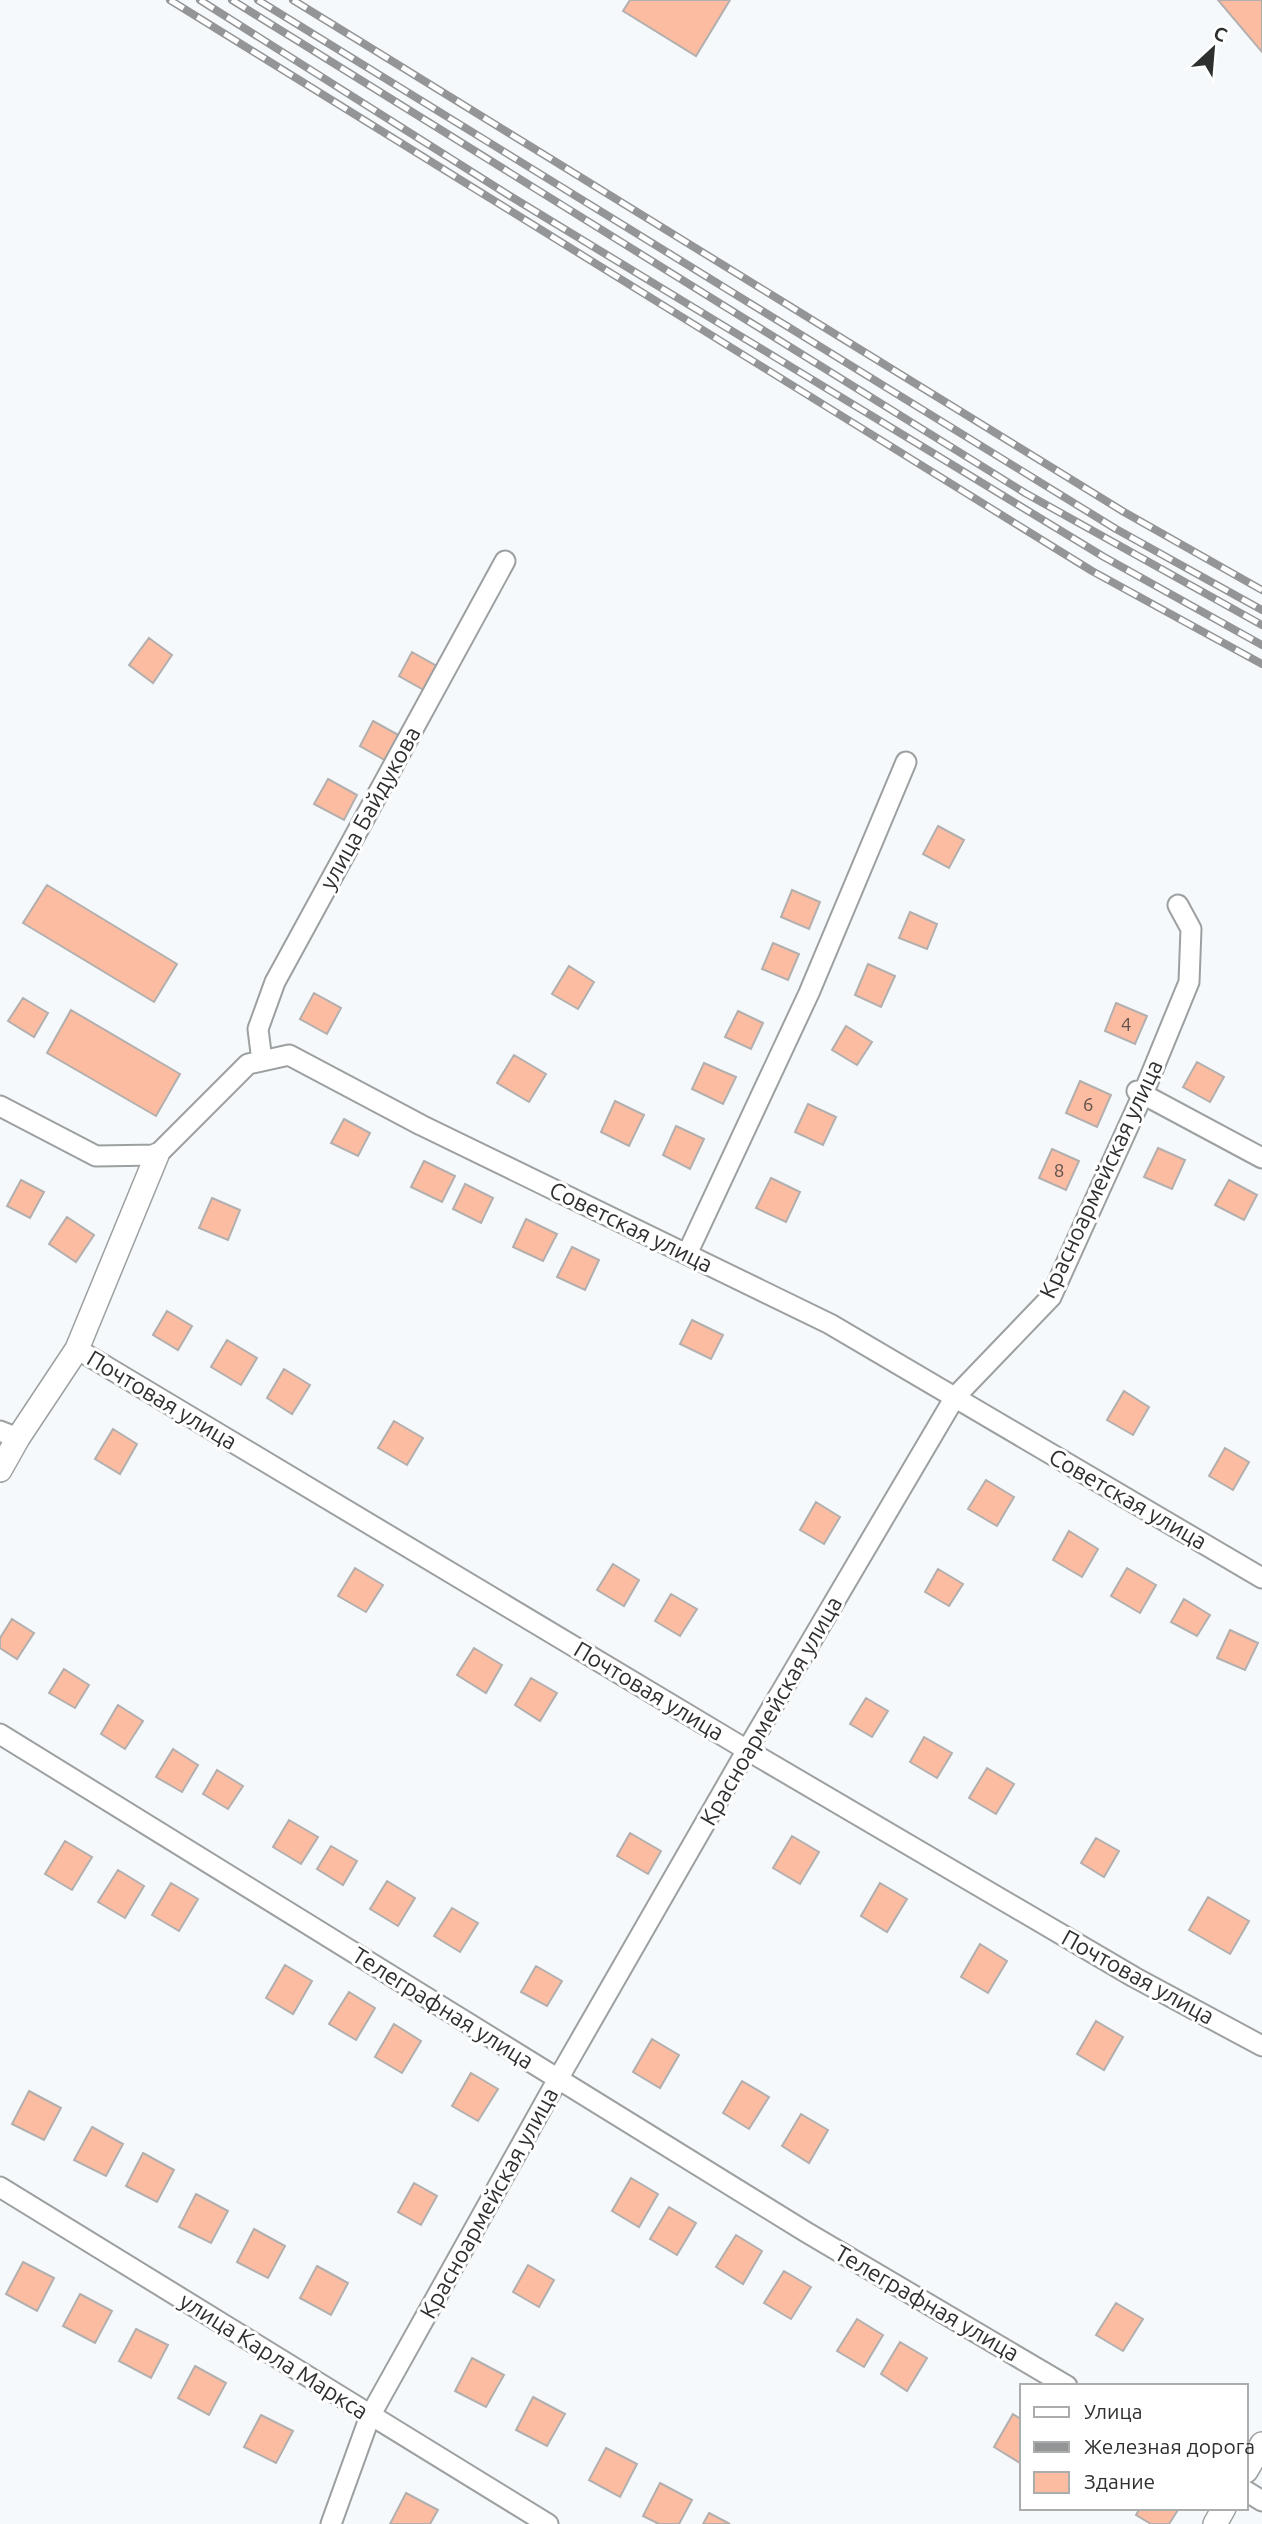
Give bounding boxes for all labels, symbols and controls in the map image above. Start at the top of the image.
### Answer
north arrow [1178,14,1248,84]
text: С [1210,21,1231,46]
street label: улица Байдукова [314,722,425,894]
house number: 4 [1121,1013,1131,1035]
street label: Красноармейская улица [1034,1056,1167,1302]
house number: 6 [1083,1093,1093,1115]
house number: 8 [1054,1159,1064,1181]
street label: Советская улица [546,1176,717,1277]
street label: Почтовая улица [83,1345,242,1454]
street label: Советская улица [1045,1443,1212,1554]
street label: Красноармейская улица [695,1592,846,1830]
street label: Почтовая улица [570,1636,729,1745]
street label: Почтовая улица [1058,1924,1219,2029]
street label: Телеграфная улица [348,1942,538,2073]
street label: Красноармейская улица [415,2083,563,2323]
street label: Телеграфная улица [831,2240,1024,2366]
street label: улица Карла Маркса [175,2287,373,2424]
legend [1020,2384,1248,2510]
text: Улица [1084,2399,1142,2423]
text: Железная дорога [1084,2434,1255,2458]
text: Здание [1084,2469,1155,2493]

